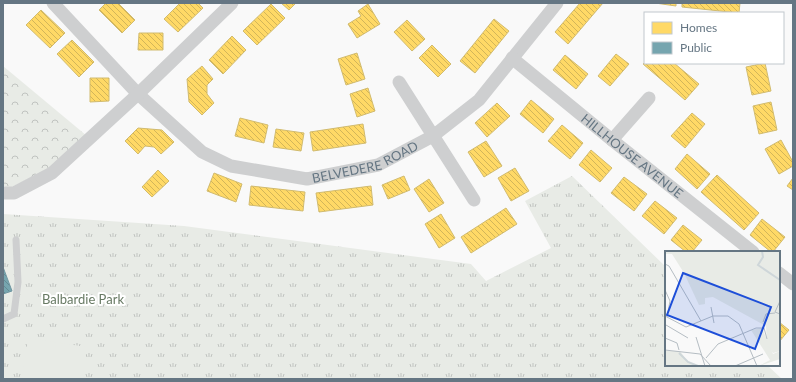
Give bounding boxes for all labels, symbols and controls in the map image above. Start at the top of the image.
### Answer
legend [644,12,784,64]
text: Homes [680,20,717,35]
text: Public [680,40,712,55]
street label: HILLHOUSE AVENUE [578,110,686,201]
street label: BELVEDERE ROAD [311,137,421,186]
inset map [665,251,780,366]
park label: Balbardie Park [42,291,124,307]

